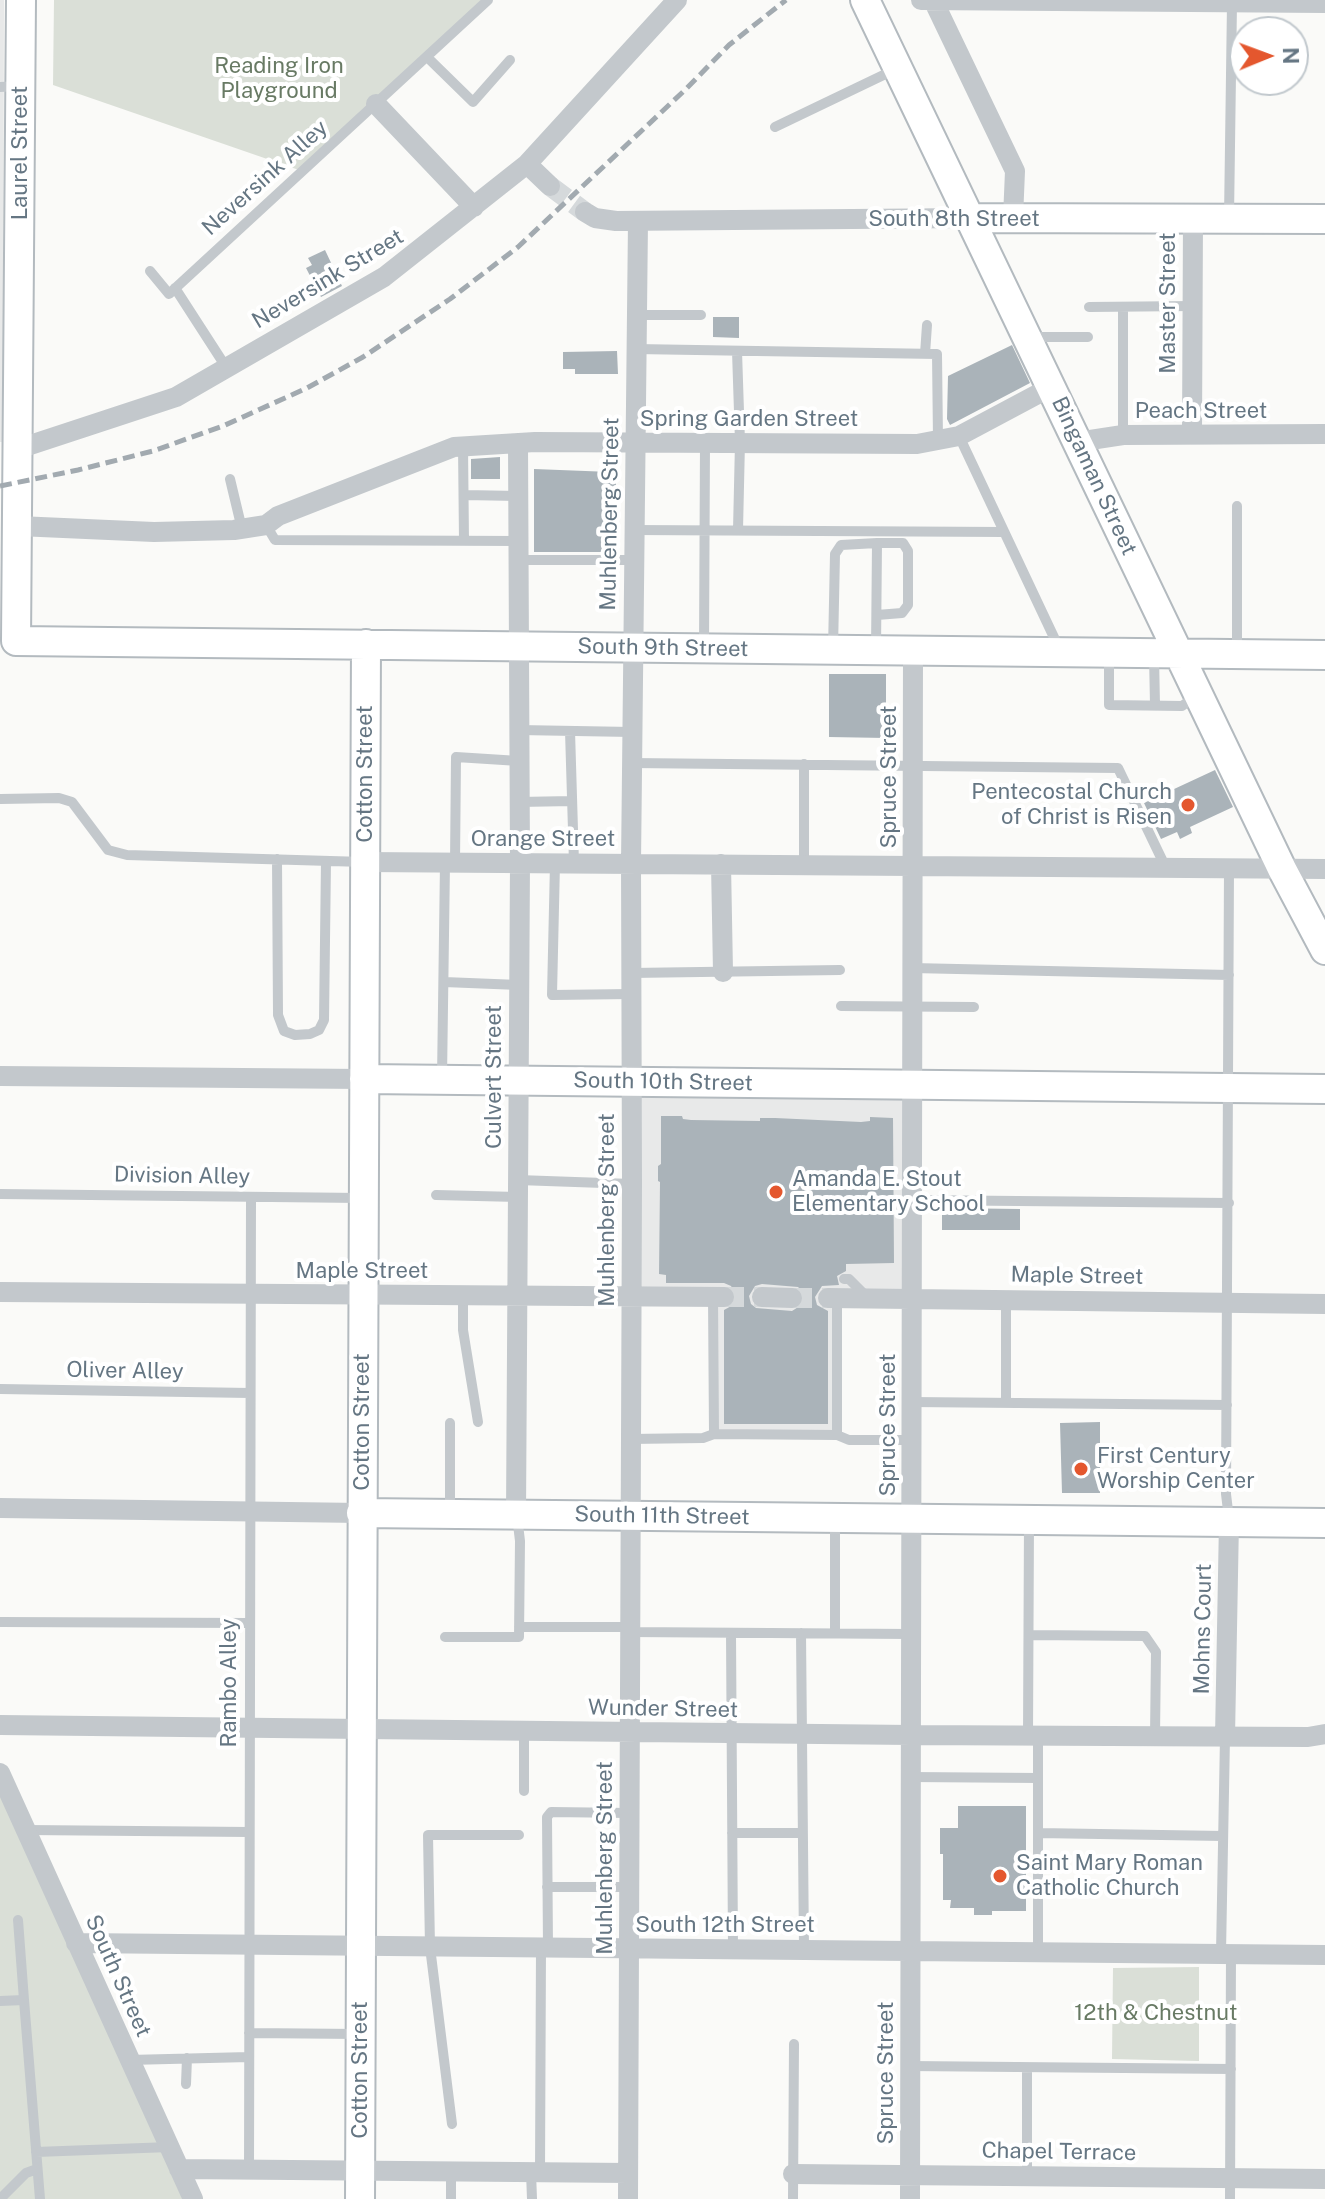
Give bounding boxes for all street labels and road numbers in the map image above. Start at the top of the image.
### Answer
street label: Laurel Street [7,86,33,220]
street label: Neversink Alley [197,115,333,241]
street label: South 8th Street [868,206,1040,232]
street label: Neversink Street [248,223,408,335]
street label: Master Street [1155,232,1181,374]
street label: Bingaman Street [1046,392,1142,560]
street label: Peach Street [1135,398,1267,424]
street label: Spring Garden Street [640,406,858,432]
street label: Muhlenberg Street [595,417,625,611]
street label: South 9th Street [577,633,749,663]
street label: Cotton Street [352,705,378,843]
street label: Spruce Street [876,705,902,849]
street label: Orange Street [471,826,615,852]
street label: Culvert Street [481,1005,507,1149]
street label: South 10th Street [573,1067,753,1097]
street label: Muhlenberg Street [594,1113,620,1307]
street label: Division Alley [114,1162,250,1190]
street label: Maple Street [296,1258,428,1284]
street label: Maple Street [1010,1262,1144,1290]
street label: Cotton Street [349,1353,375,1491]
street label: Spruce Street [875,1353,901,1497]
street label: Oliver Alley [66,1357,184,1385]
street label: South 11th Street [574,1501,750,1531]
street label: Mohns Court [1189,1563,1217,1695]
street label: Rambo Alley [216,1619,242,1747]
street label: Wunder Street [588,1694,738,1724]
street label: Muhlenberg Street [592,1761,618,1955]
street label: South Street [79,1911,157,2041]
street label: South 12th Street [635,1912,815,1938]
street label: Cotton Street [347,2001,373,2139]
street label: Spruce Street [873,2001,899,2145]
street label: Chapel Terrace [981,2137,1137,2167]

